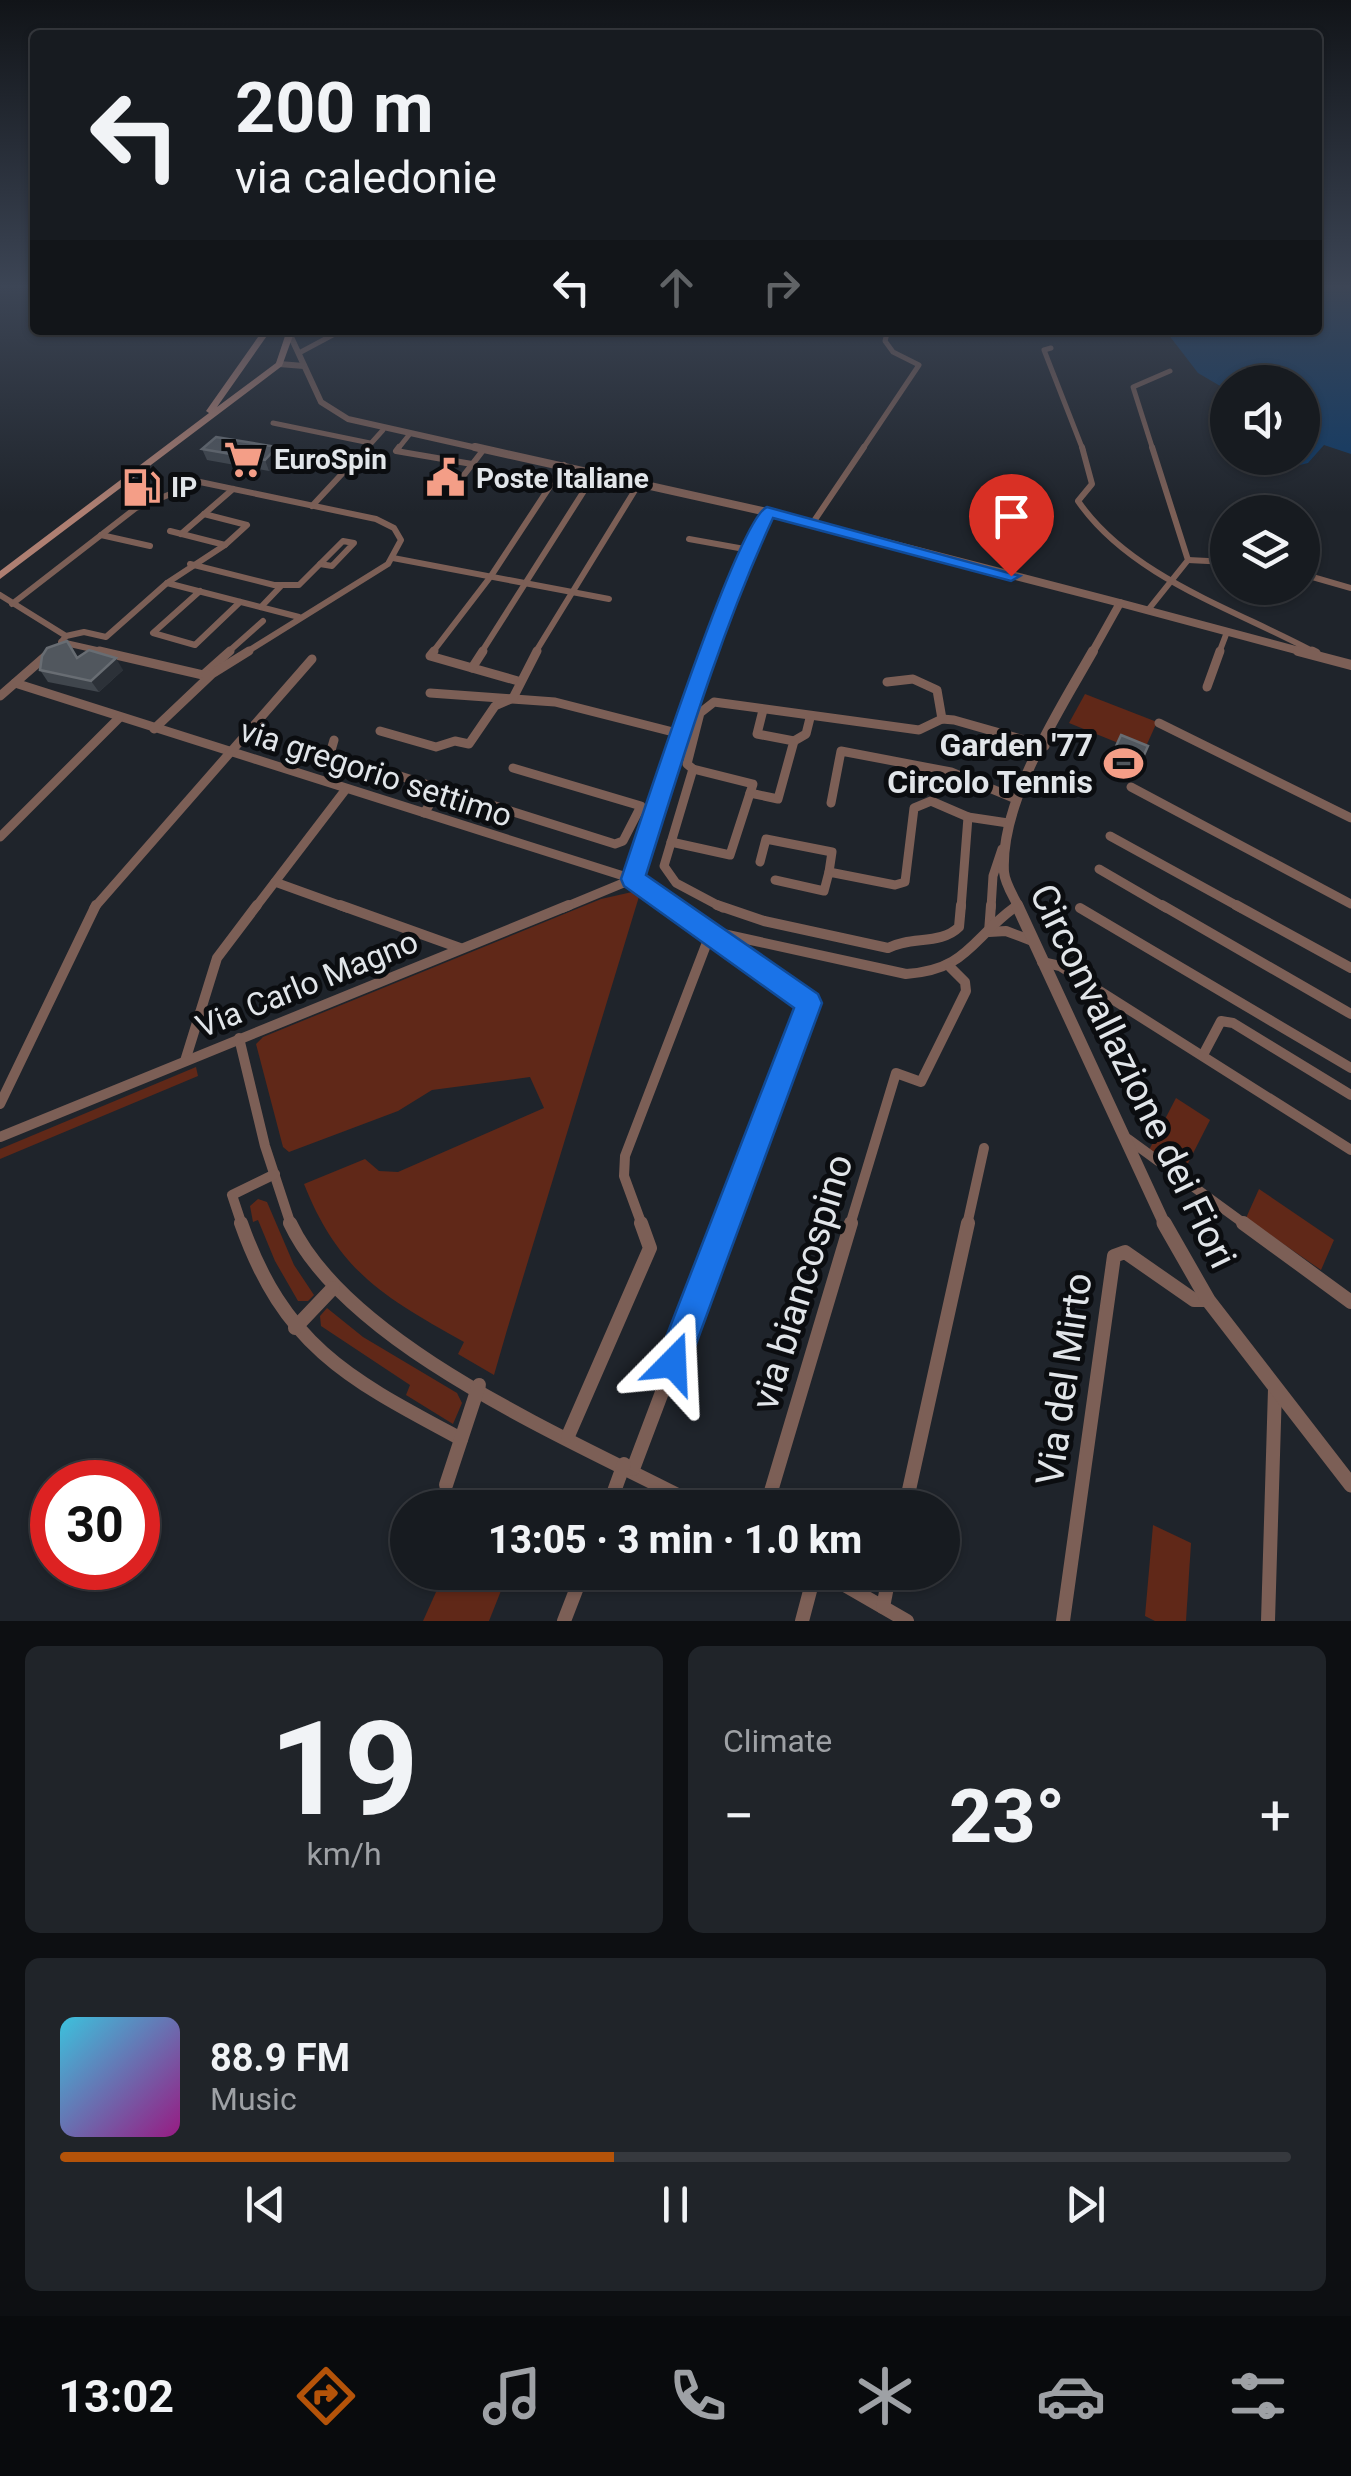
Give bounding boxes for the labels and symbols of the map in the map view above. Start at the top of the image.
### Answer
supermarket icon: EuroSpin [223,438,265,480]
place label: EuroSpin [274,443,387,476]
public building icon: Poste Italiane [425,457,467,499]
place label: Poste Italiane [476,462,649,495]
fuel station icon: IP [120,466,162,508]
place label: IP [171,471,197,504]
pin [969,474,1054,577]
street label: via gregorio settimo [235,711,517,835]
place label: Garden '77 Circolo Tennis [887,726,1093,801]
sports icon: Garden '77 Circolo Tennis [1102,742,1144,784]
street label: Circonvallazione dei Fiori [1021,877,1245,1275]
street label: Via Carlo Magno [191,922,423,1046]
street label: via biancospino [742,1149,862,1415]
street label: Via del Mirto [1027,1270,1101,1488]
position arrow [621,1311,725,1415]
speed limit sign: 30 [30,1460,160,1590]

